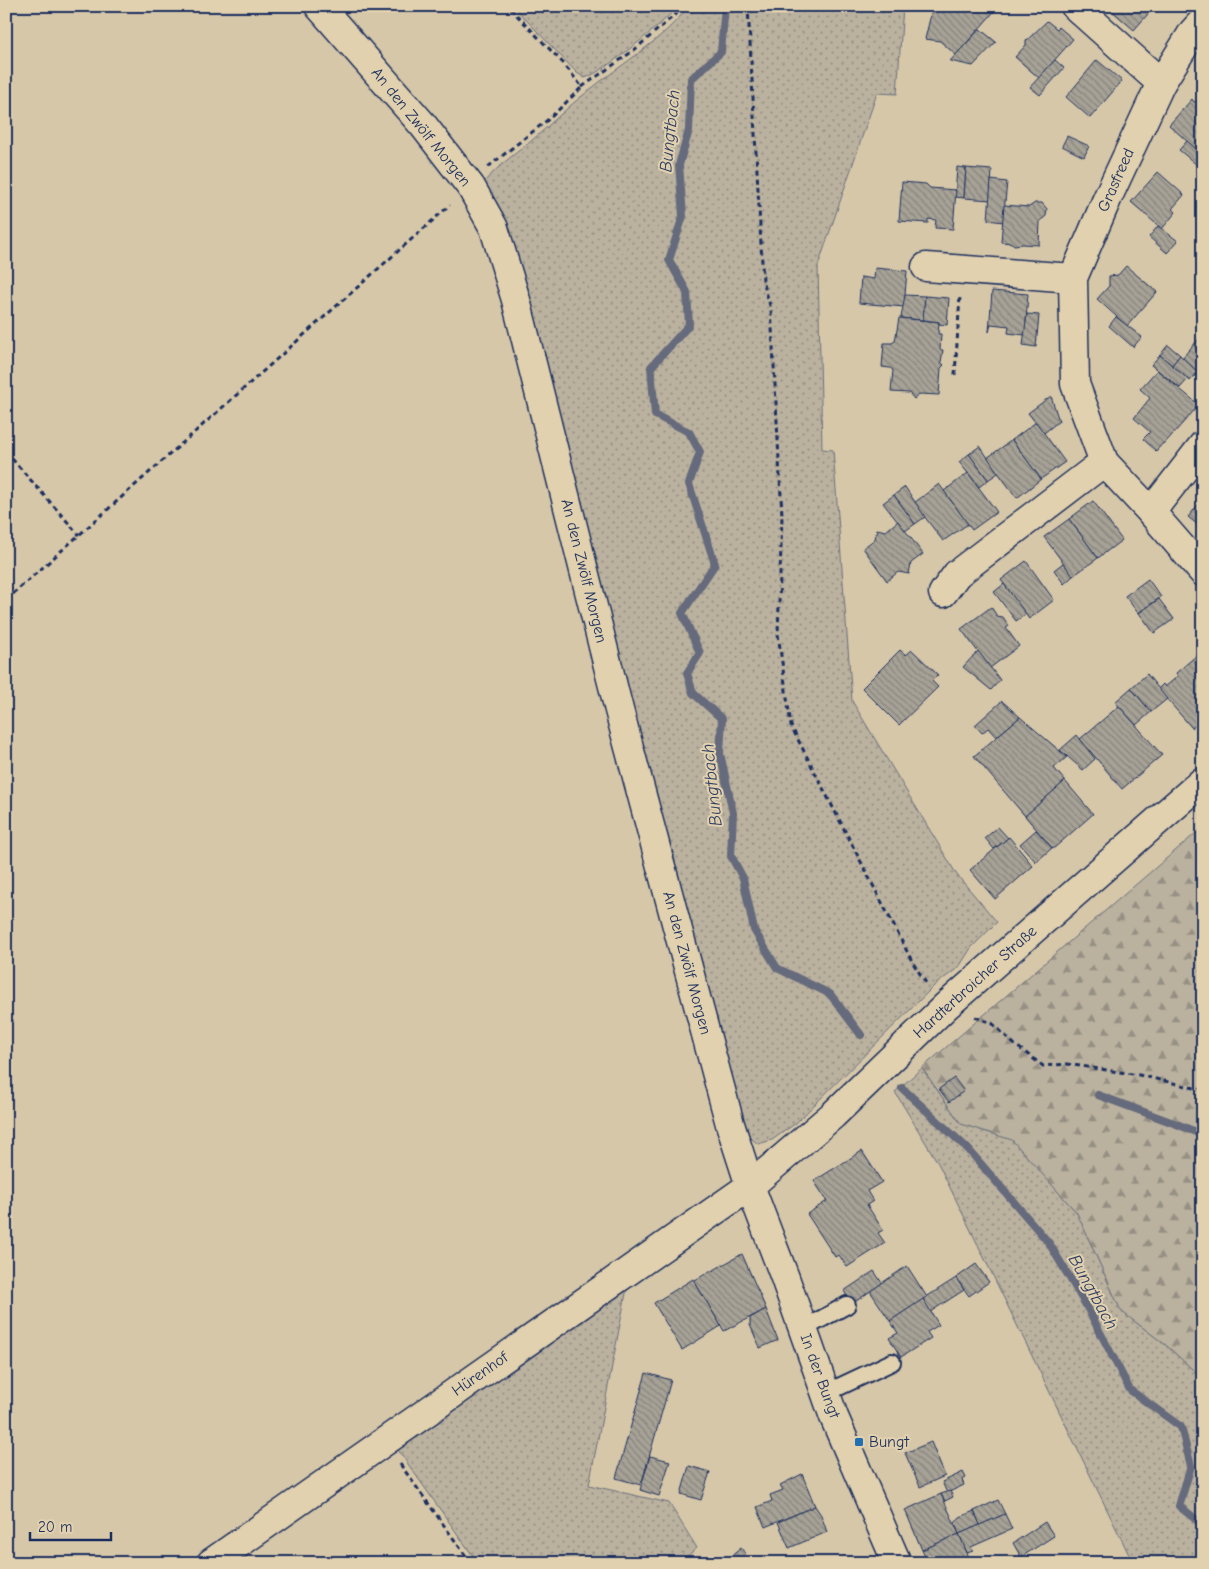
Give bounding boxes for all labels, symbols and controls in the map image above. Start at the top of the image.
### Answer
street label: An den Zwölf Morgen [368,64,474,190]
water label: Bungtbach [655,89,685,173]
street label: Grasfreed [1094,145,1138,215]
street label: An den Zwölf Morgen [557,497,611,645]
water label: Bungtbach [697,743,727,827]
street label: An den Zwölf Morgen [659,889,715,1037]
street label: Hardterbroicher Straße [910,922,1040,1042]
water label: Bungtbach [1064,1251,1122,1333]
street label: In der Bungt [796,1331,844,1421]
street label: Hürenhof [449,1347,513,1400]
place label: Bungt [869,1433,909,1451]
marker: Bungt [853,1436,865,1448]
scale bar [30,1509,111,1541]
text: 20 m [38,1518,72,1536]

